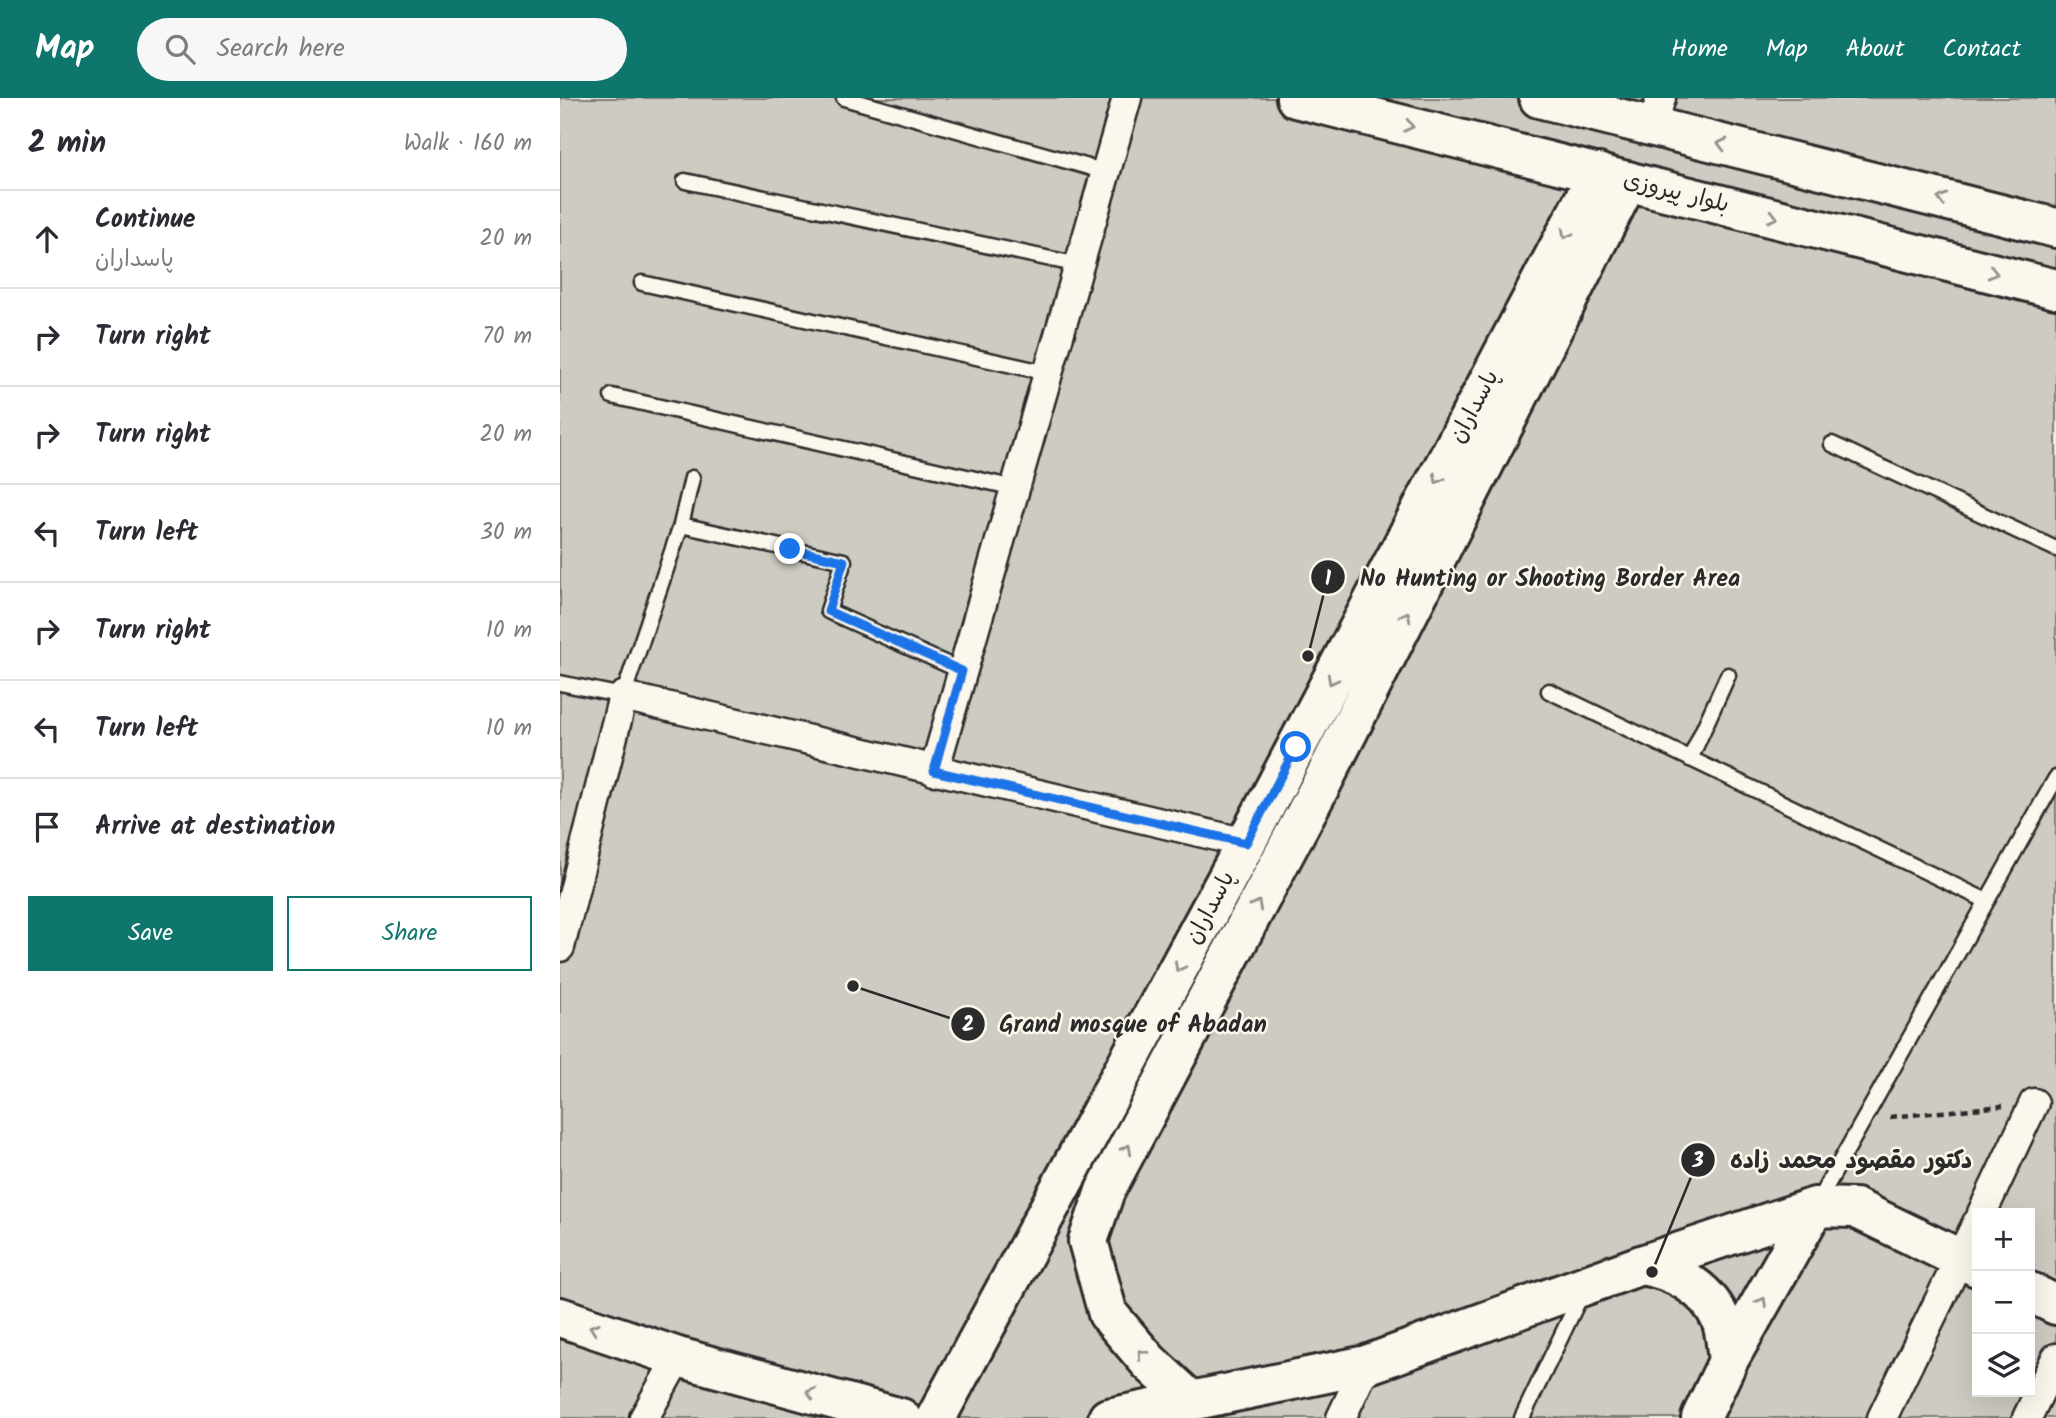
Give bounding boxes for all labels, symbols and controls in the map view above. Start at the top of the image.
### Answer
search box [137,18,627,81]
text: Map [35,23,95,76]
text: Search here [217,28,345,70]
icon: search [161,30,199,68]
text: Home [1671,30,1728,69]
text: Map [1766,30,1808,69]
text: About [1846,30,1904,69]
text: Contact [1942,30,2021,69]
one-way arrow [1403,118,1415,132]
text: 2 min [28,120,106,168]
text: Walk · 160 m [404,126,532,162]
one-way arrow [1716,138,1728,152]
street label: بلوار پیروزی [1619,162,1733,224]
one-way arrow [1936,193,1948,207]
text: Continue [95,199,196,241]
one-way arrow [1766,209,1778,223]
icon: ahead [28,220,66,258]
text: 20 m [480,221,532,257]
one-way arrow [1561,227,1575,239]
text: پاسداران [95,242,174,278]
one-way arrow [1987,265,1999,279]
text: Turn right [95,316,211,358]
icon: right [28,318,66,356]
text: 70 m [482,319,532,355]
street label: پاسداران [1441,364,1509,450]
text: Turn right [95,414,211,456]
icon: right [28,416,66,454]
text: 20 m [480,417,532,453]
one-way arrow [1432,471,1446,484]
text: Turn left [95,512,198,554]
icon: left [28,514,66,552]
text: 30 m [480,515,532,551]
route end [774,533,805,564]
callout: No Hunting or Shooting Border Area [1311,555,1754,600]
text: No Hunting or Shooting Border Area [1360,560,1740,599]
text: 1 [1325,563,1332,596]
text: Turn right [95,610,211,652]
one-way arrow [1398,611,1412,623]
icon: right [28,612,66,650]
text: 10 m [486,613,532,649]
one-way arrow [1326,673,1340,685]
text: Turn left [95,708,198,750]
icon: left [28,710,66,748]
text: 10 m [486,711,532,747]
route start [1280,731,1311,762]
text: Arrive at destination [95,806,335,848]
icon: arrive [28,808,66,846]
street label: پاسداران [1177,865,1245,951]
button: Save [28,896,273,971]
button: Share [287,896,532,971]
one-way arrow [1248,900,1262,912]
one-way arrow [1174,960,1187,973]
callout: Grand mosque of Abadan [951,1001,1281,1046]
text: Grand mosque of Abadan [999,1006,1267,1045]
text: 2 [962,1009,974,1042]
callout: دكتور مقصود محمد زاده [1681,1137,1986,1182]
text: دكتور مقصود محمد زاده [1730,1142,1972,1181]
one-way arrow [1119,1144,1132,1157]
text: 3 [1691,1145,1704,1178]
map controls [1972,1208,2035,1397]
button: + [1972,1208,2035,1271]
button: − [1972,1271,2035,1334]
one-way arrow [1754,1296,1767,1309]
one-way arrow [588,1322,600,1336]
button: layers [1972,1334,2035,1397]
one-way arrow [1138,1349,1150,1362]
one-way arrow [806,1387,818,1402]

